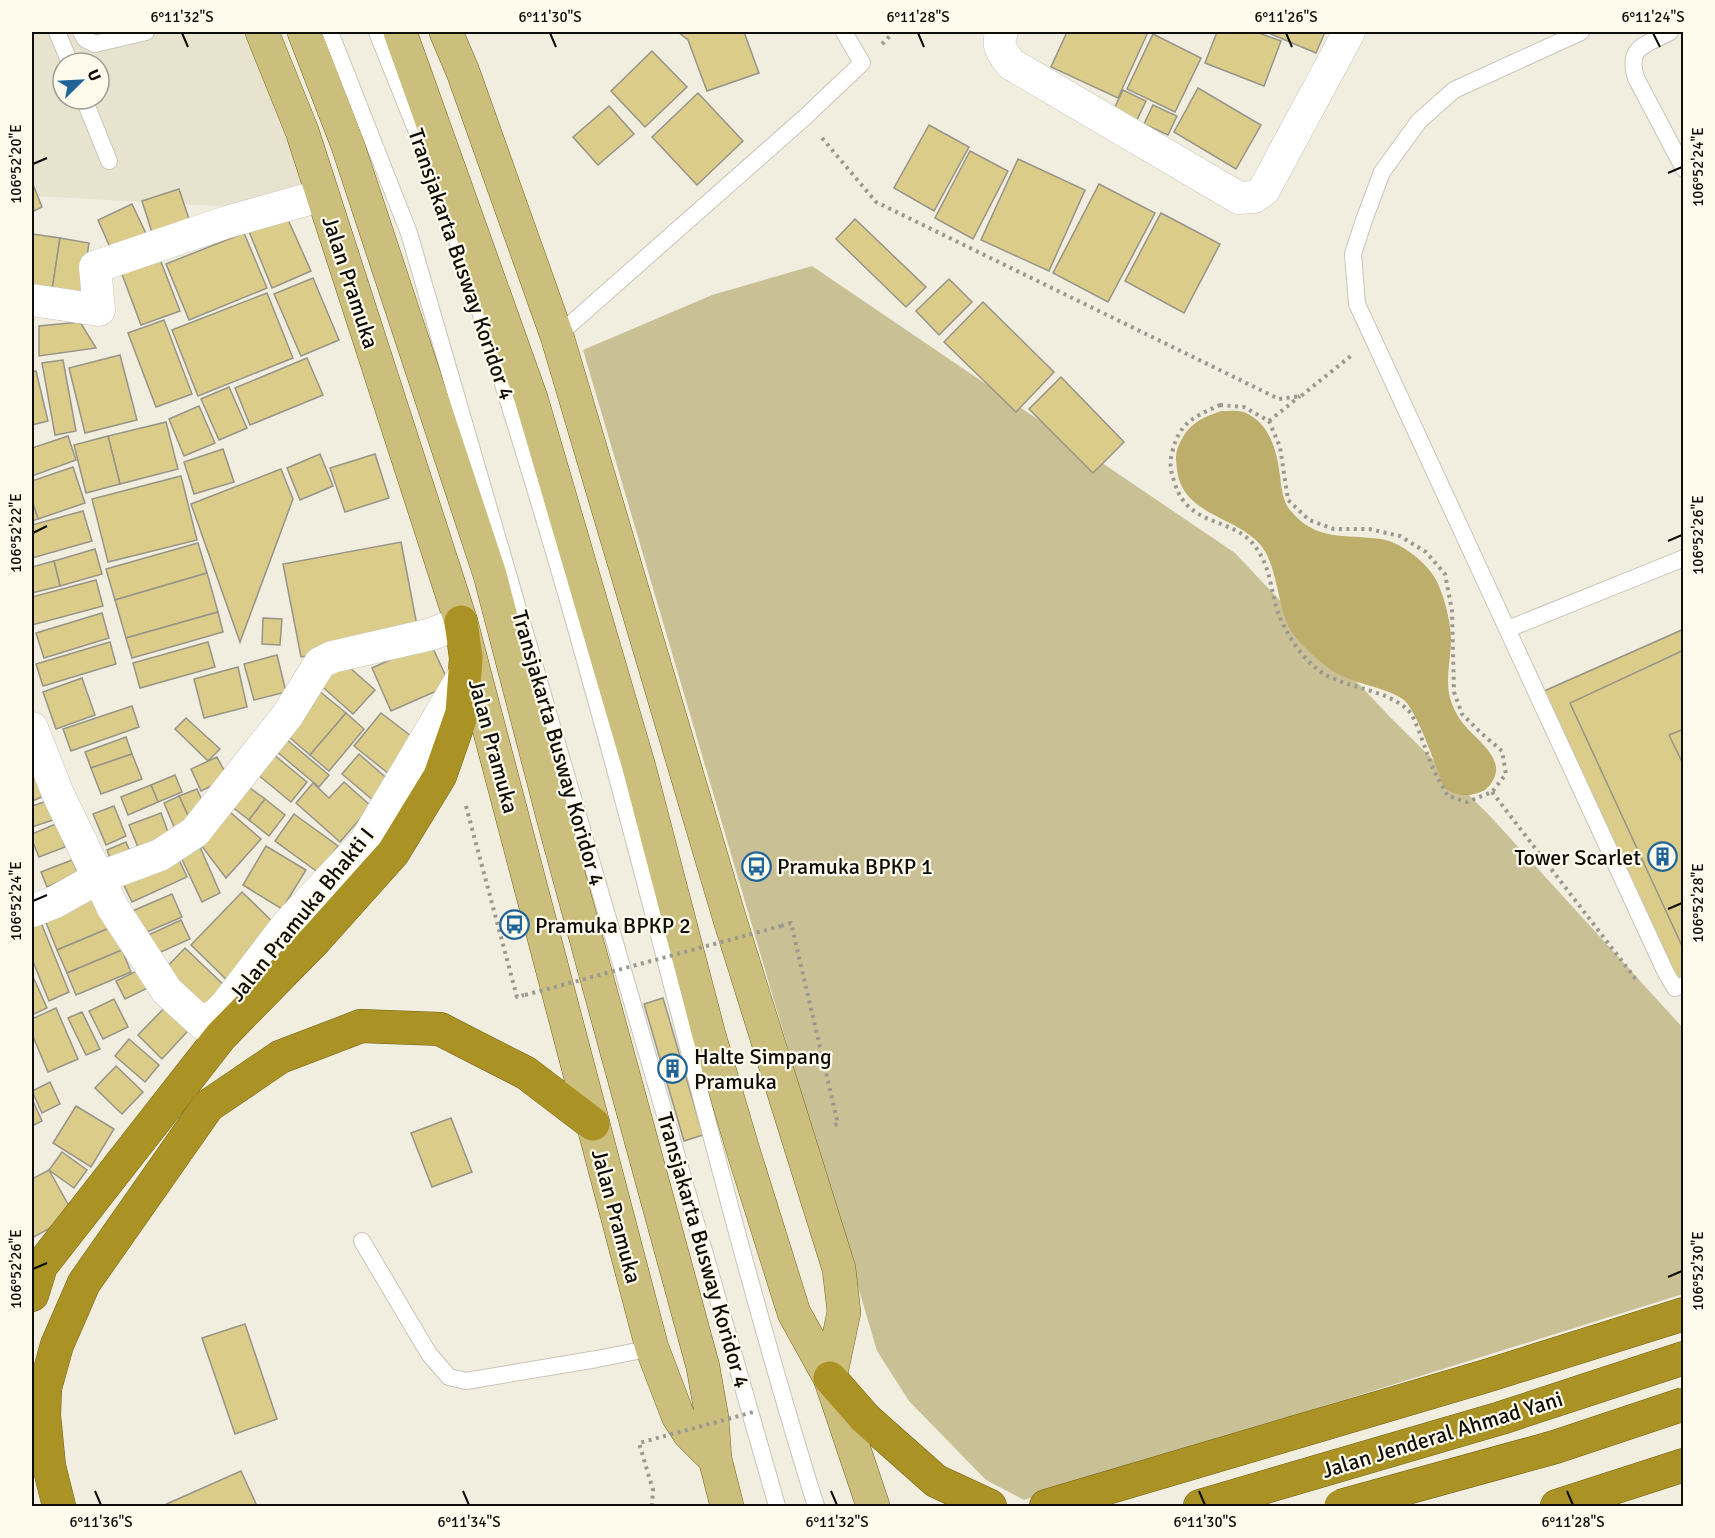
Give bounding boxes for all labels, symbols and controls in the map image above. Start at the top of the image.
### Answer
text: 6°11'32"S [150,8,214,26]
text: 6°11'30"S [518,8,582,26]
text: 6°11'28"S [886,8,950,26]
text: 6°11'26"S [1254,8,1318,26]
text: 6°11'24"S [1621,8,1685,26]
north arrow [51,51,111,111]
text: U [82,66,105,84]
text: 106°52'20"E [7,124,25,204]
street label: Transjakarta Busway Koridor 4 [402,125,521,404]
text: 106°52'24"E [1689,127,1707,207]
street label: Jalan Pramuka [316,212,385,352]
text: 106°52'22"E [7,493,25,573]
text: 106°52'26"E [1689,495,1707,575]
street label: Transjakarta Busway Koridor 4 [506,607,611,889]
street label: Jalan Pramuka [463,676,524,816]
street label: Jalan Pramuka Bhakti I [223,822,380,1006]
building icon: Tower Scarlet [1646,841,1678,873]
place label: Tower Scarlet [1514,844,1641,871]
bus stop icon: Pramuka BPKP 1 [740,850,772,882]
place label: Pramuka BPKP 1 [777,853,933,880]
text: 106°52'24"E [7,861,25,941]
text: 106°52'28"E [1689,863,1707,943]
bus stop icon: Pramuka BPKP 2 [498,909,530,941]
place label: Pramuka BPKP 2 [535,912,691,939]
place label: Halte Simpang Pramuka [694,1043,832,1095]
building icon: Halte Simpang Pramuka [657,1053,689,1085]
street label: Transjakarta Busway Koridor 4 [651,1109,756,1391]
street label: Jalan Pramuka [586,1146,647,1286]
text: 106°52'26"E [7,1229,25,1309]
text: 106°52'30"E [1689,1231,1707,1311]
street label: Jalan Jenderal Ahmad Yani [1318,1385,1566,1484]
text: 6°11'36"S [69,1513,133,1531]
text: 6°11'34"S [437,1513,501,1531]
text: 6°11'32"S [805,1513,869,1531]
text: 6°11'30"S [1173,1513,1237,1531]
text: 6°11'28"S [1541,1513,1605,1531]

